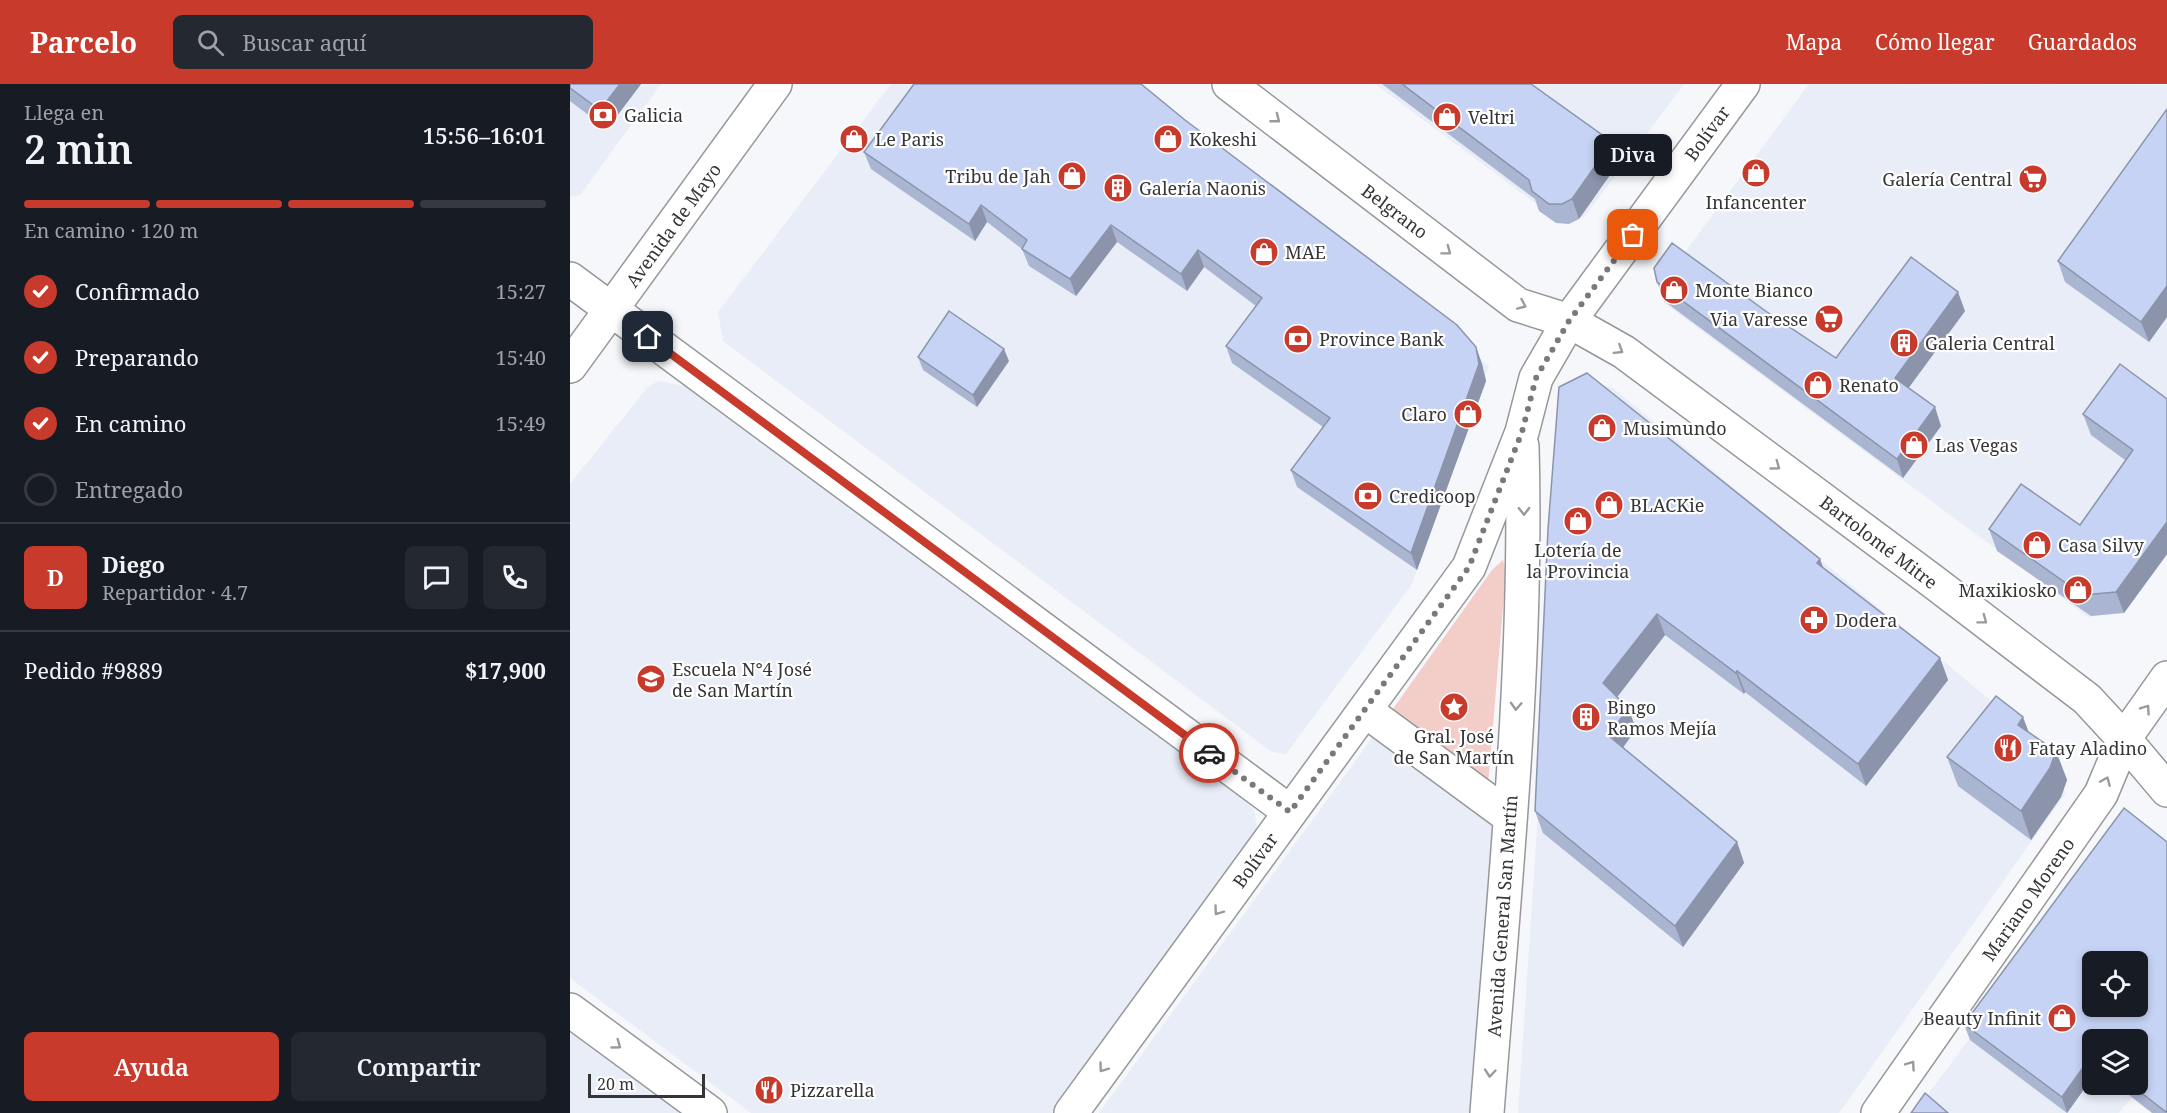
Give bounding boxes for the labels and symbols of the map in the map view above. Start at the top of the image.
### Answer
bank icon: Galicia [587,99,619,131]
street label: Bolívar [1679,100,1735,165]
shop icon: Veltri [1431,101,1463,133]
place label: Galicia [624,103,683,127]
place label: Veltri [1468,105,1515,129]
one-way arrow [1269,112,1280,123]
shop icon: Le Paris [838,123,870,155]
shop icon: Kokeshi [1152,123,1184,155]
place label: Le Paris [875,127,944,151]
place label: Kokeshi [1189,127,1257,151]
callout: Diva [1594,133,1672,175]
shop icon: Infancenter [1740,157,1772,189]
street label: Avenida de Mayo [620,158,726,292]
shop icon: Tribu de Jah [1056,160,1088,192]
supermarket icon: Galería Central [2017,163,2049,195]
place label: Tribu de Jah [945,164,1051,188]
place label: Galería Central [1882,167,2012,191]
building icon: Galería Naonis [1102,172,1134,204]
place label: Galería Naonis [1139,176,1266,200]
street label: Belgrano [1357,178,1433,244]
place label: Infancenter [1705,190,1807,214]
pin [1607,209,1658,260]
shop icon: MAE [1248,236,1280,268]
place label: MAE [1285,240,1326,264]
one-way arrow [1440,243,1451,254]
shop icon: Monte Bianco [1658,274,1690,306]
place label: Monte Bianco [1695,278,1813,302]
one-way arrow [1516,297,1527,309]
supermarket icon: Via Varesse [1813,303,1845,335]
place label: Via Varesse [1710,307,1808,331]
pin [622,311,673,362]
bank icon: Province Bank [1282,323,1314,355]
place label: Province Bank [1319,327,1444,351]
building icon: Galeria Central [1888,327,1920,359]
place label: Galeria Central [1925,331,2055,355]
one-way arrow [1613,343,1623,355]
shop icon: Renato [1802,369,1834,401]
place label: Renato [1839,373,1899,397]
shop icon: Claro [1452,398,1484,430]
place label: Claro [1401,402,1447,426]
shop icon: Musimundo [1586,412,1618,444]
place label: Musimundo [1623,416,1727,440]
shop icon: Las Vegas [1898,429,1930,461]
place label: Las Vegas [1935,433,2018,457]
one-way arrow [1770,458,1781,469]
bank icon: Credicoop [1352,480,1384,512]
place label: Credicoop [1389,484,1476,508]
shop icon: BLACKie [1593,489,1625,521]
street label: Bartolomé Mitre [1815,490,1943,594]
place label: BLACKie [1630,493,1704,517]
shop icon: Lotería de la Provincia [1562,505,1594,537]
one-way arrow [1518,507,1530,516]
shop icon: Casa Silvy [2021,529,2053,561]
place label: Casa Silvy [2058,533,2145,557]
place label: Lotería de la Provincia [1527,538,1629,583]
shop icon: Maxikiosko [2062,574,2094,606]
place label: Maxikiosko [1958,578,2057,602]
pharmacy icon: Dodera [1798,604,1830,636]
place label: Dodera [1835,608,1897,632]
one-way arrow [1976,613,1987,624]
place label: Escuela N°4 José de San Martín [672,657,812,702]
school or university icon: Escuela N°4 José de San Martín [635,663,667,695]
place icon: Gral. José de San Martín [1438,691,1470,723]
place label: Bingo Ramos Mejía [1607,695,1717,740]
building icon: Bingo Ramos Mejía [1570,701,1602,733]
one-way arrow [1510,702,1523,711]
one-way arrow [2138,704,2149,715]
courier [1179,723,1239,783]
place label: Gral. José de San Martín [1394,724,1515,769]
restaurant icon: Fatay Aladino [1992,732,2024,764]
place label: Fatay Aladino [2029,736,2147,760]
one-way arrow [2099,776,2111,787]
street label: Avenida General San Martín [1482,794,1522,1038]
street label: Bolívar [1227,827,1283,892]
street label: Mariano Moreno [1976,833,2080,965]
one-way arrow [1214,904,1225,915]
shop icon: Beauty Infinit [2046,1002,2078,1034]
place label: Beauty Infinit [1923,1006,2041,1030]
one-way arrow [611,1038,622,1049]
one-way arrow [1904,1061,1915,1072]
one-way arrow [1100,1062,1111,1073]
one-way arrow [1484,1068,1497,1077]
scale bar [588,1071,705,1098]
restaurant icon: Pizzarella [753,1074,785,1106]
place label: Pizzarella [790,1078,875,1102]

